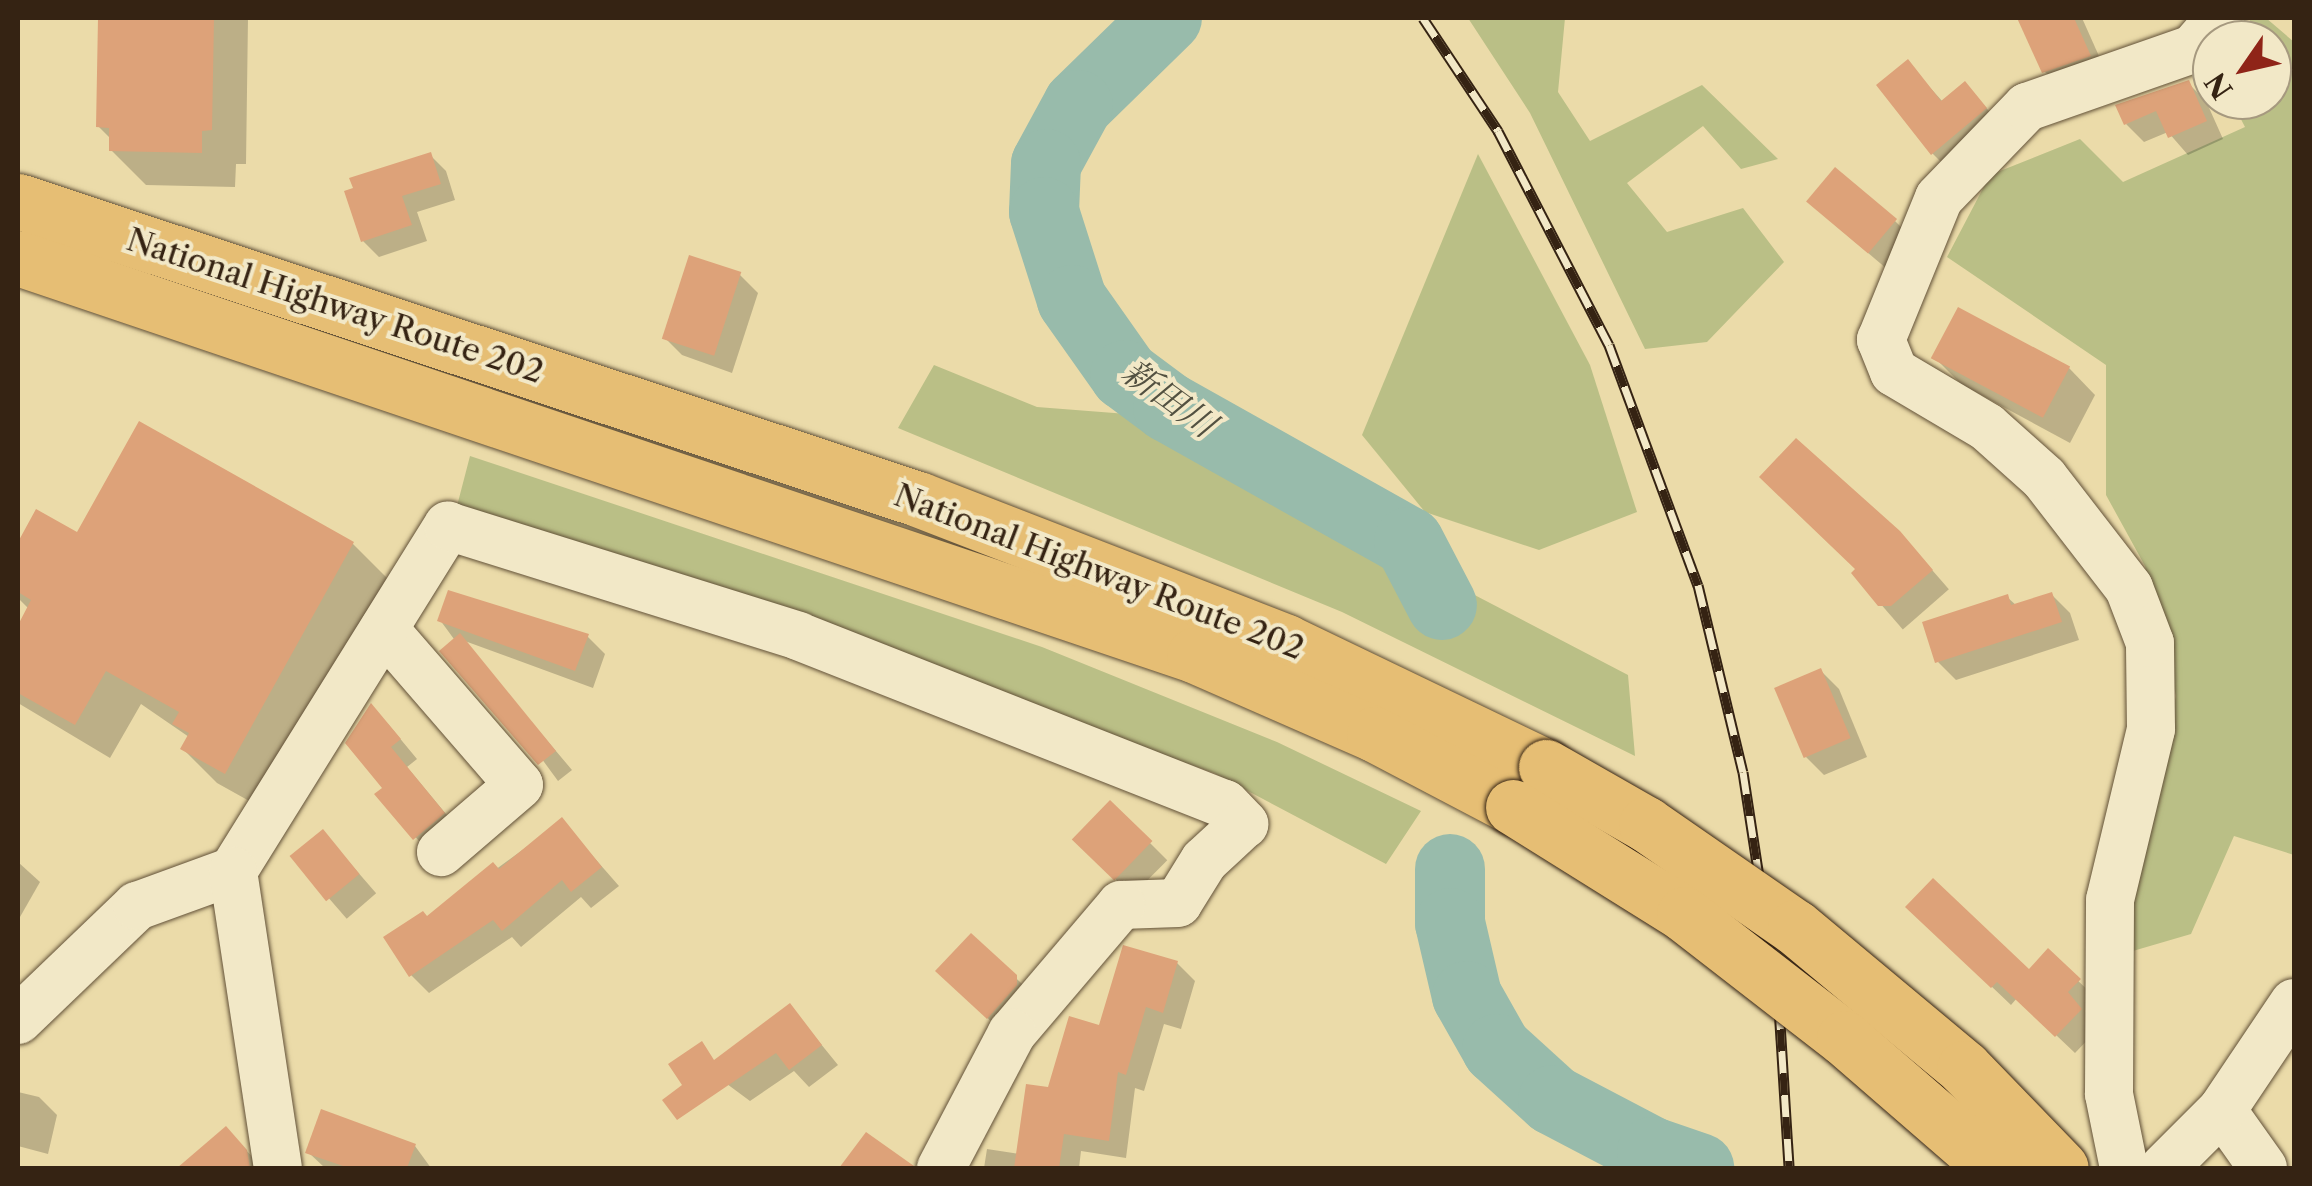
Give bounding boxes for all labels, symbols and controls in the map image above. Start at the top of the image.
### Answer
north arrow [2192,20,2292,120]
text: N [2198,66,2240,105]
street label: National Highway Route 202 [121,220,549,392]
water label: 新田川 [1114,350,1224,446]
street label: National Highway Route 202 [888,476,1310,668]

